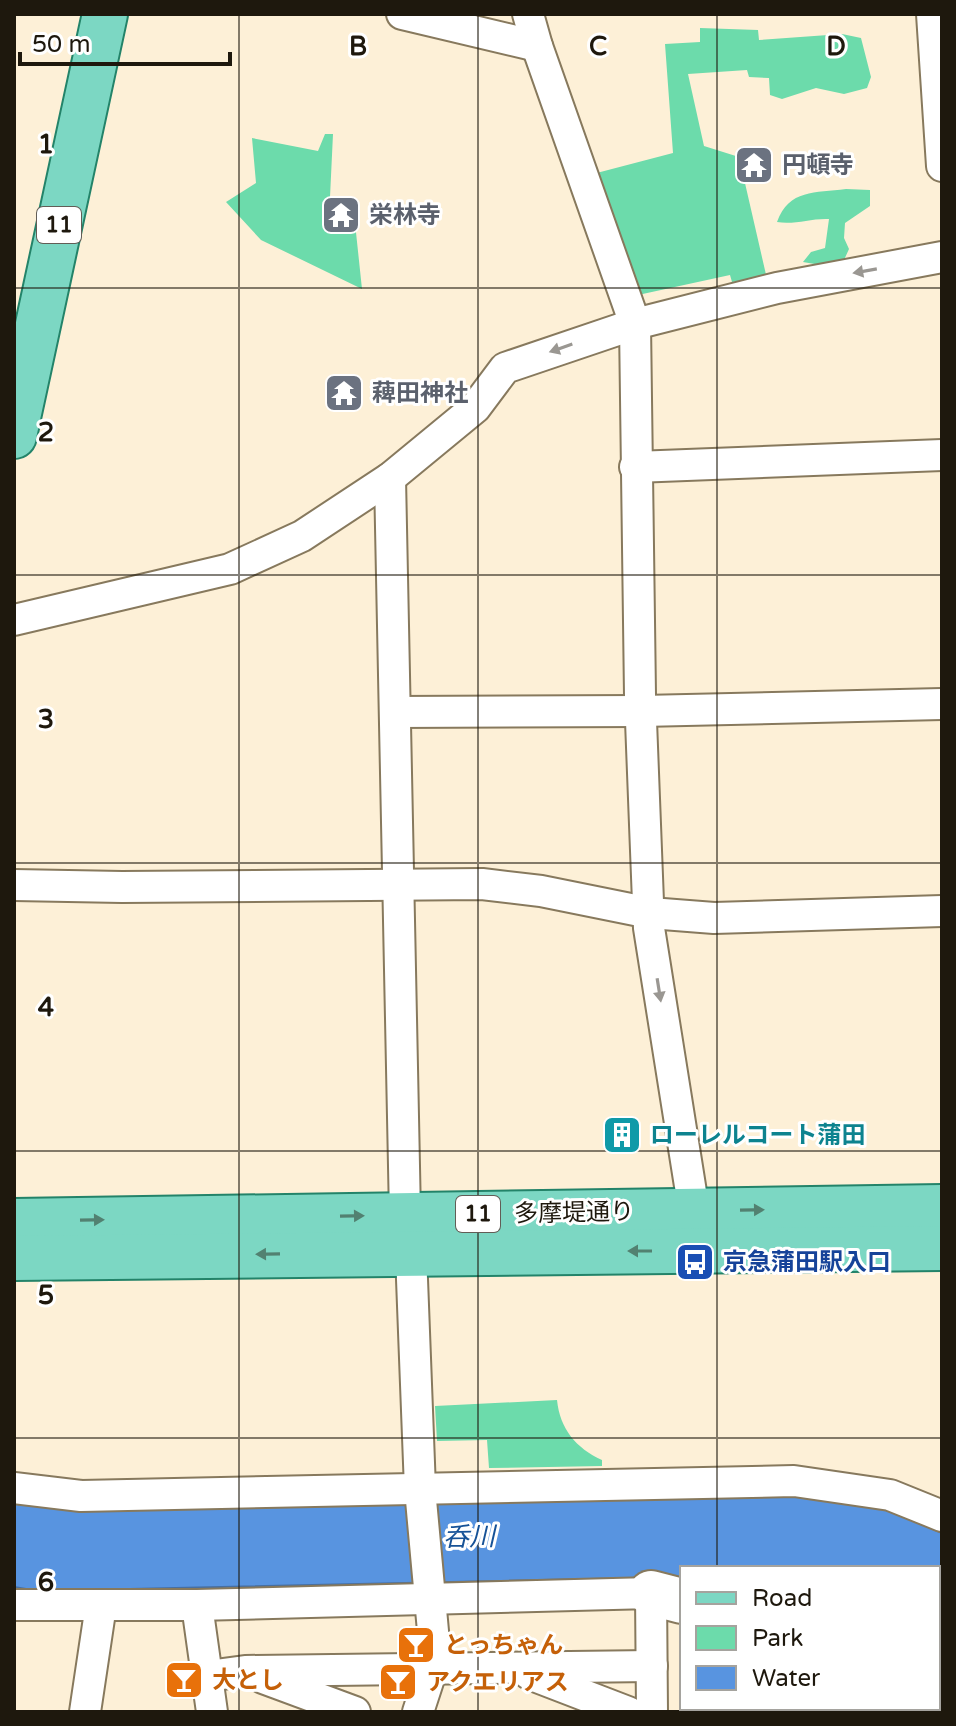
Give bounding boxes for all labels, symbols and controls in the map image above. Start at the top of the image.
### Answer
scale bar [20,16,230,66]
text: 50 m [32,30,90,59]
text: B [349,31,367,62]
text: C [589,31,607,62]
text: D [826,31,846,62]
text: 1 [38,129,54,160]
temple icon: 円頓寺 [733,144,775,186]
place label: 円頓寺 [782,151,854,180]
temple icon: 栄林寺 [320,194,362,236]
place label: 栄林寺 [369,201,441,230]
road number: 11 [37,207,81,243]
one-way arrow [852,265,877,277]
one-way arrow [549,342,573,354]
temple icon: 薭田神社 [323,372,365,414]
place label: 薭田神社 [372,379,468,408]
text: 2 [38,417,54,448]
text: 3 [38,704,54,735]
one-way arrow [653,978,666,1003]
text: 4 [38,992,54,1023]
building icon: ローレルコート蒲田 [601,1114,643,1156]
place label: ローレルコート蒲田 [650,1121,866,1150]
road number: 11 [456,1196,500,1232]
street label: 多摩堤通り [514,1197,634,1229]
one-way arrow [740,1204,765,1216]
one-way arrow [340,1210,365,1222]
one-way arrow [80,1214,105,1226]
bus stop icon: 京急蒲田駅入口 [674,1241,716,1283]
one-way arrow [627,1245,652,1257]
one-way arrow [255,1248,280,1261]
place label: 京急蒲田駅入口 [723,1248,891,1277]
text: 5 [38,1280,54,1311]
water label: 呑川 [443,1521,498,1553]
legend [680,1566,940,1710]
text: 6 [38,1567,54,1598]
text: Road [752,1584,812,1613]
bar icon: とっちゃん [395,1624,437,1666]
text: Park [752,1624,803,1653]
place label: とっちゃん [444,1631,563,1660]
bar icon: 大とし [163,1659,205,1701]
bar icon: アクエリアス [377,1661,419,1703]
text: Water [752,1664,821,1693]
place label: 大とし [212,1666,284,1695]
place label: アクエリアス [426,1668,569,1697]

